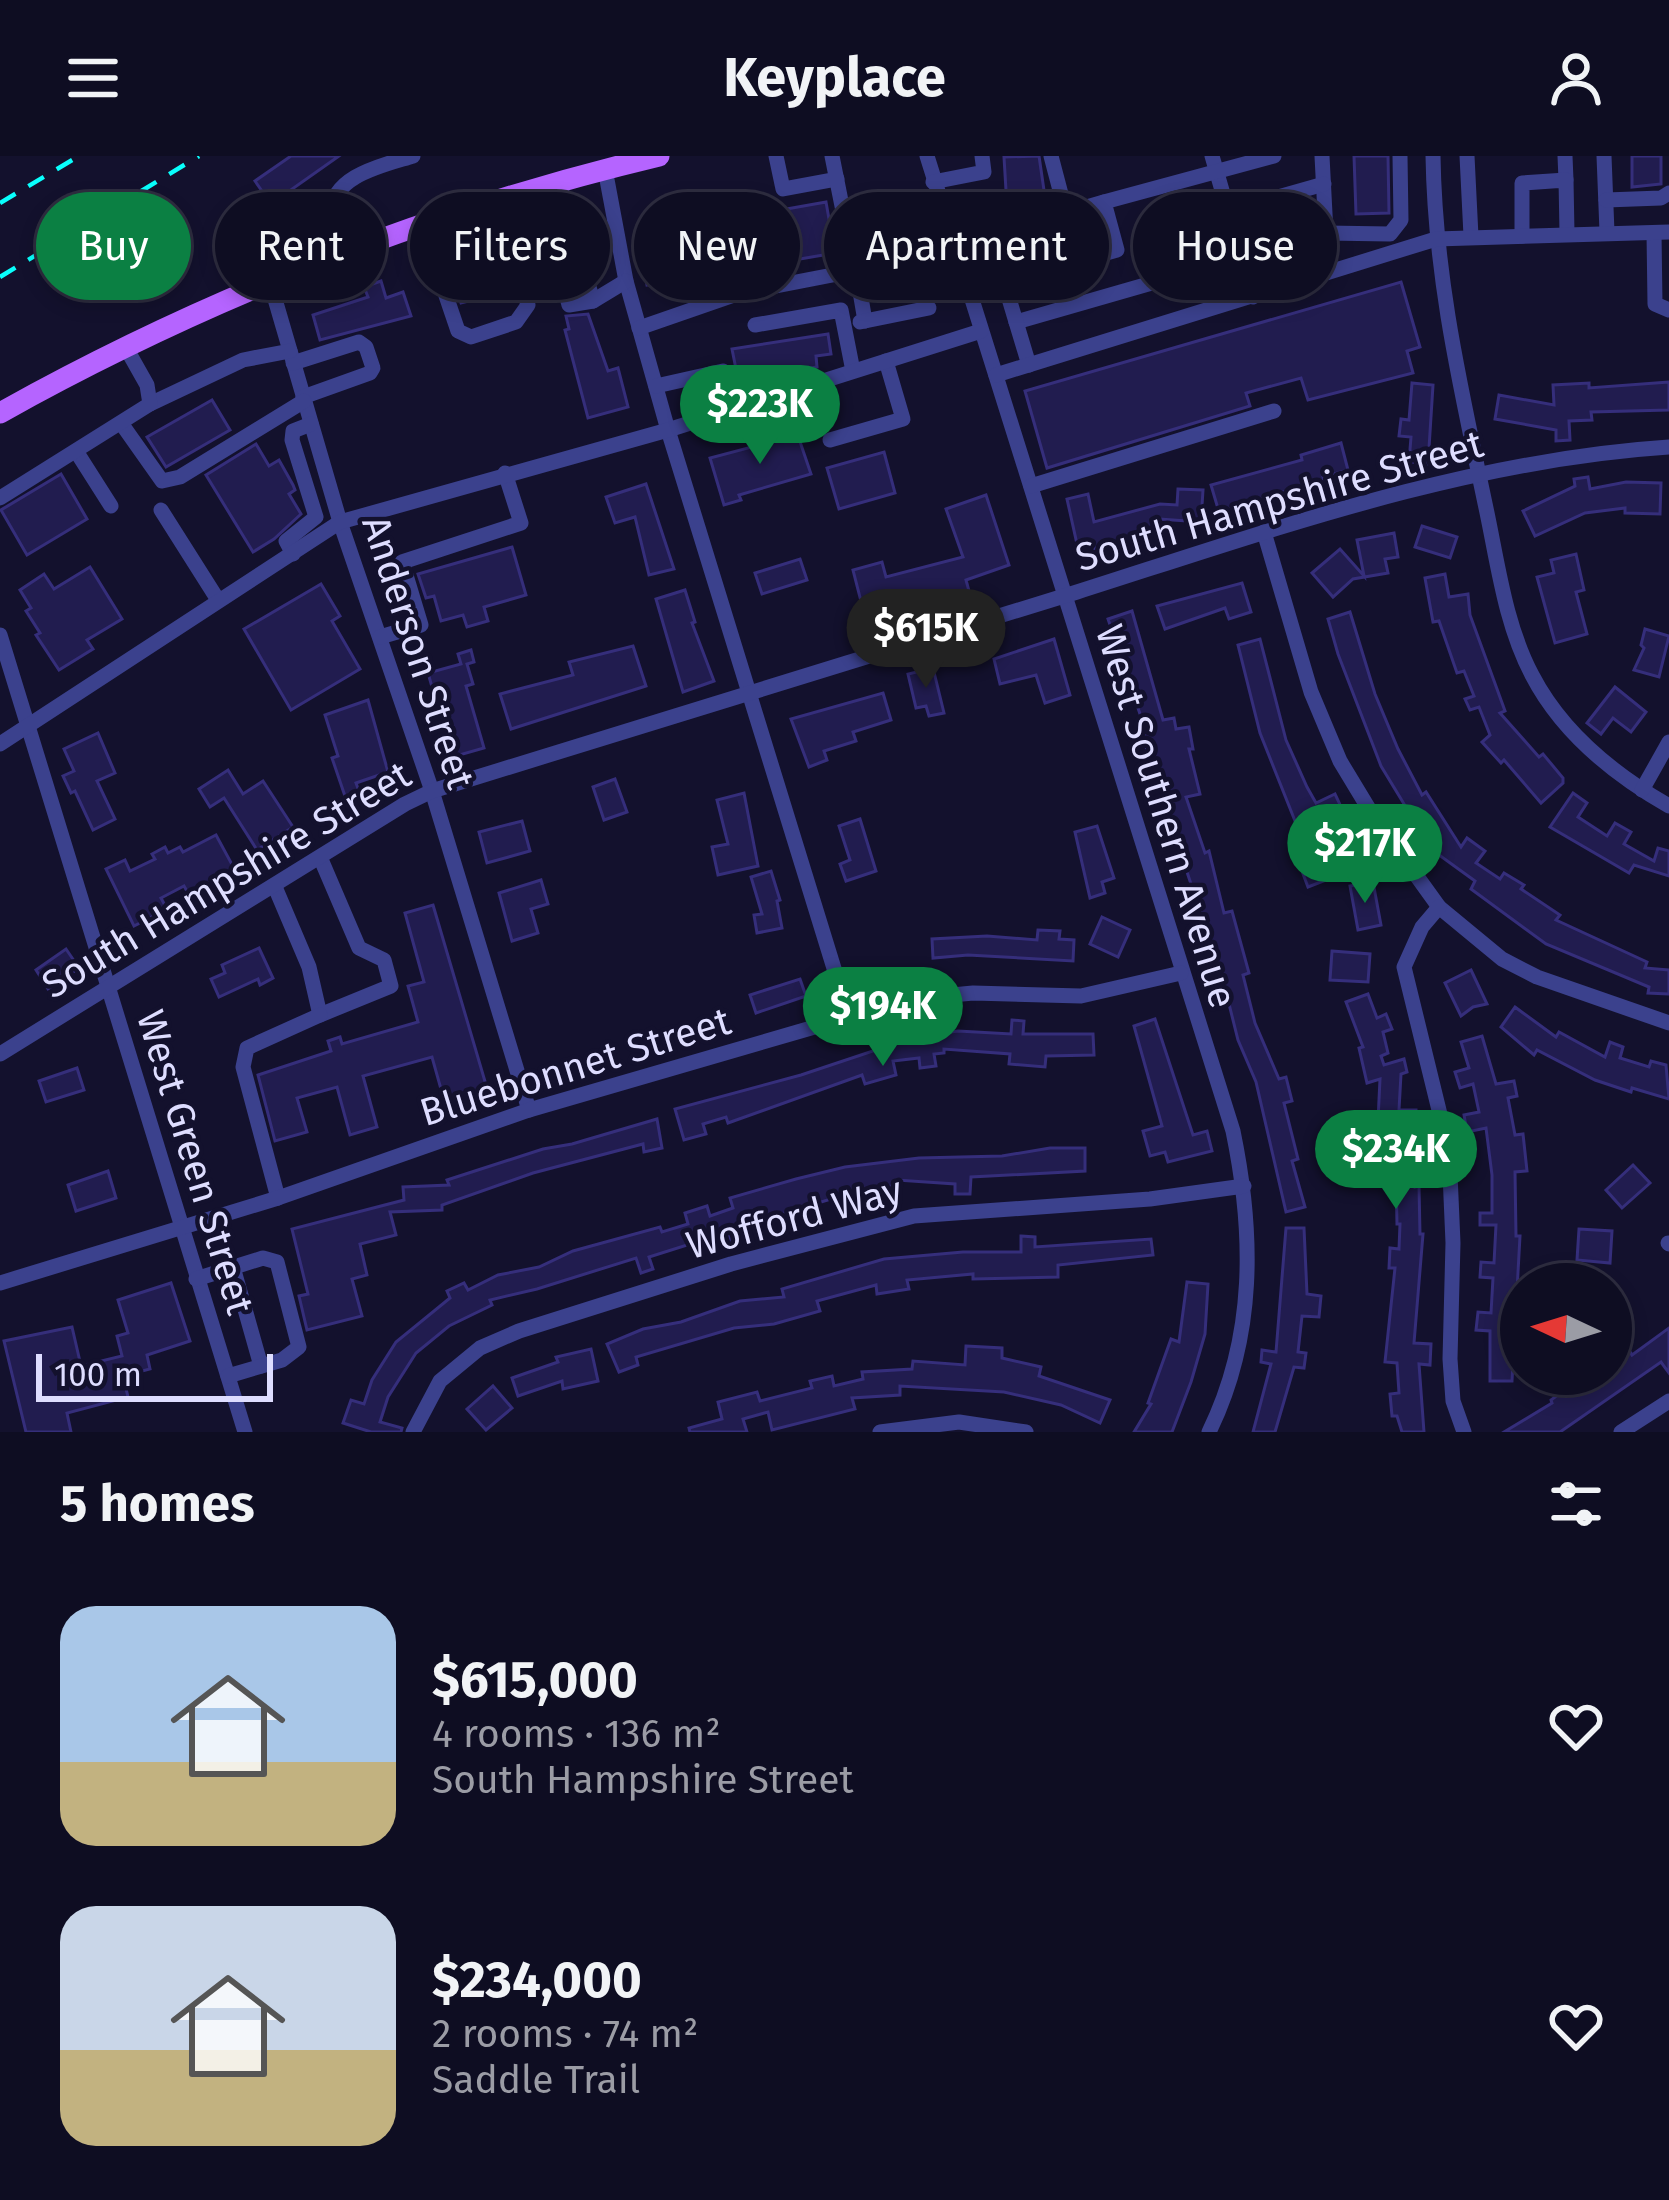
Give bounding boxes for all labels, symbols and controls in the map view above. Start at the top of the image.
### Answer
icon: menu [60,45,126,111]
icon: person [1543,45,1609,111]
text: Keyplace [723,46,946,110]
chip: Buy [36,192,191,300]
chip: Rent [215,192,386,300]
chip: Filters [410,192,610,300]
chip: New [634,192,800,300]
chip: Apartment [824,192,1109,300]
chip: House [1133,192,1337,300]
pin: $223K [676,365,844,467]
text: $223K [707,381,813,427]
street label: South Hampshire Street [1070,420,1489,581]
street label: Anderson Street [352,510,484,795]
pin: $615K [842,589,1010,691]
text: $615K [874,605,978,651]
street label: West Southern Avenue [1086,619,1246,1013]
street label: South Hampshire Street [34,751,420,1008]
pin: $217K [1281,804,1449,906]
text: $217K [1314,820,1416,866]
pin: $194K [799,967,967,1069]
text: $194K [830,983,936,1029]
street label: Bluebonnet Street [414,998,737,1136]
street label: West Green Street [127,1005,263,1321]
pin: $234K [1312,1110,1480,1212]
text: $234K [1342,1126,1450,1172]
street label: Wofford Way [681,1167,907,1269]
north arrow [1500,1263,1632,1395]
map controls [1500,1263,1632,1395]
scale bar [36,1348,273,1401]
text: 100 m [54,1355,142,1395]
icon: filters [1543,1471,1609,1537]
text: 5 homes [60,1473,255,1535]
text: $615,000 [432,1649,638,1711]
icon: home [156,1654,300,1798]
icon: heart [1543,1693,1609,1759]
text: 4 rooms · 136 m² [432,1711,720,1757]
text: South Hampshire Street [432,1757,854,1803]
text: $234,000 [432,1949,642,2011]
icon: home [156,1954,300,2098]
icon: heart [1543,1993,1609,2059]
text: 2 rooms · 74 m² [432,2011,698,2057]
text: Saddle Trail [432,2057,640,2103]

